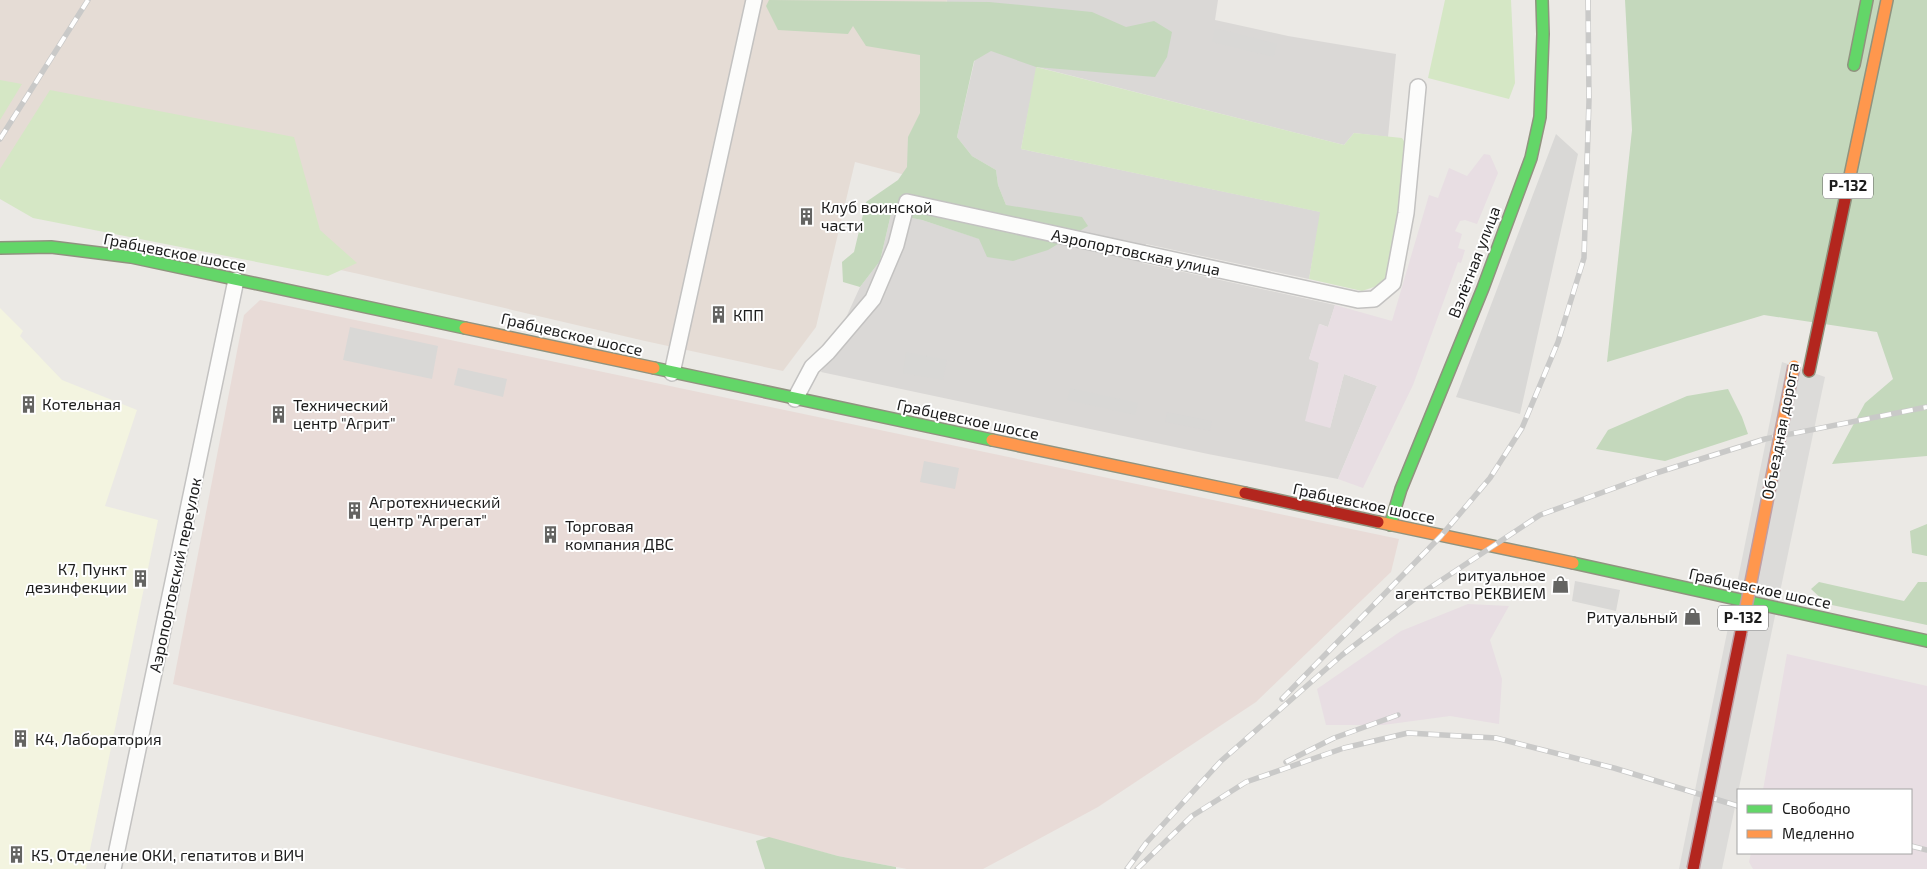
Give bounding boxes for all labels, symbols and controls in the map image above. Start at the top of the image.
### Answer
road number: Р-132 [1823,174,1873,198]
place label: Клуб воинской части [821,197,932,234]
street label: Взлётная улица [1444,203,1504,321]
building icon: Клуб воинской части [797,206,817,226]
street label: Аэропортовская улица [1050,224,1222,280]
street label: Грабцевское шоссе [102,228,248,275]
building icon: КПП [709,305,729,325]
place label: КПП [733,305,764,324]
street label: Грабцевское шоссе [499,308,645,359]
street label: Объездная дорога [1757,361,1802,501]
building icon: Котельная [18,394,38,414]
place label: Котельная [42,394,121,413]
street label: Грабцевское шоссе [895,394,1041,443]
place label: Технический центр "Агрит" [293,395,396,432]
building icon: Технический центр "Агрит" [269,404,289,424]
street label: Аэропортовский переулок [145,475,206,674]
street label: Грабцевское шоссе [1291,478,1437,527]
place label: Агротехнический центр "Агрегат" [369,492,500,529]
building icon: Агротехнический центр "Агрегат" [345,501,365,521]
place label: Торговая компания ДВС [565,516,674,553]
building icon: Торговая компания ДВС [541,525,561,545]
place label: К7, Пункт дезинфекции [25,559,127,596]
street label: Грабцевское шоссе [1687,563,1833,612]
place label: ритуальное агентство РЕКВИЕМ [1395,565,1546,602]
building icon: К7, Пункт дезинфекции [131,568,151,588]
shop icon: ритуальное агентство РЕКВИЕМ [1550,574,1570,594]
road number: Р-132 [1718,606,1768,630]
place label: Ритуальный [1587,607,1678,627]
shop icon: Ритуальный [1682,607,1702,627]
building icon: К4, Лаборатория [11,729,31,749]
place label: К4, Лаборатория [35,729,162,748]
legend [1737,789,1912,854]
text: Свободно [1782,799,1851,817]
text: Медленно [1782,824,1855,842]
building icon: К5, Отделение ОКИ, гепатитов и ВИЧ [7,845,27,865]
place label: К5, Отделение ОКИ, гепатитов и ВИЧ [31,845,304,864]

